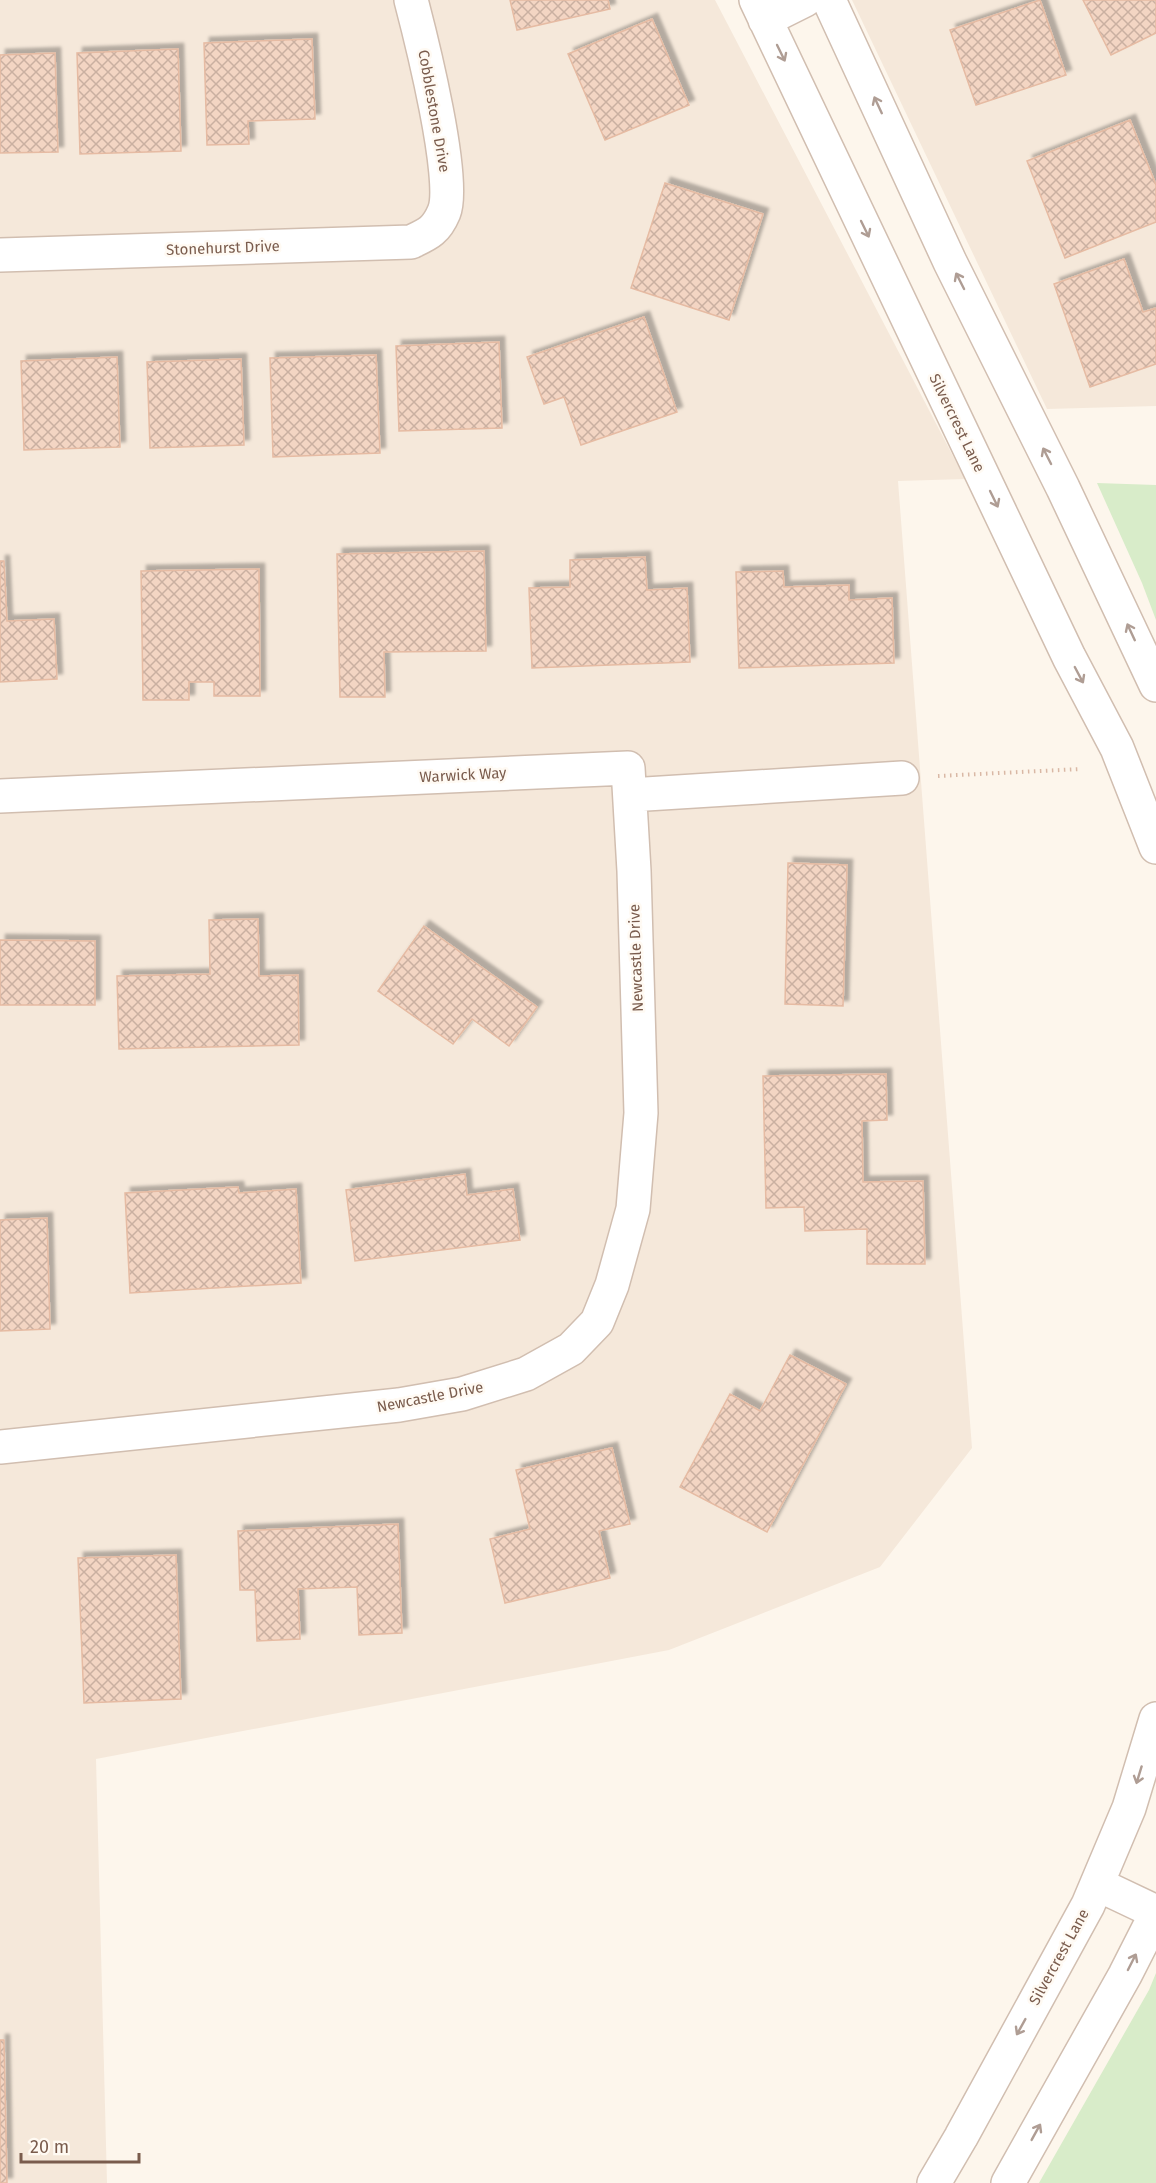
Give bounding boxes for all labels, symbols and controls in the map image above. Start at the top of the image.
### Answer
one-way arrow [775,43,787,61]
street label: Cobblestone Drive [414,48,454,174]
one-way arrow [871,96,883,114]
one-way arrow [859,219,871,237]
street label: Stonehurst Drive [166,237,280,259]
one-way arrow [954,273,965,291]
street label: Silvercrest Lane [925,371,989,475]
one-way arrow [1041,447,1053,465]
one-way arrow [989,490,1000,508]
one-way arrow [1125,623,1137,641]
one-way arrow [1073,666,1085,683]
street label: Warwick Way [419,764,508,786]
street label: Newcastle Drive [625,904,647,1012]
street label: Newcastle Drive [375,1378,485,1416]
one-way arrow [1133,1765,1144,1784]
street label: Silvercrest Lane [1025,1906,1093,2008]
one-way arrow [1126,1953,1138,1971]
one-way arrow [1015,2018,1027,2035]
one-way arrow [1031,2124,1043,2141]
scale bar [21,2126,140,2164]
text: 20 m [30,2136,69,2158]

